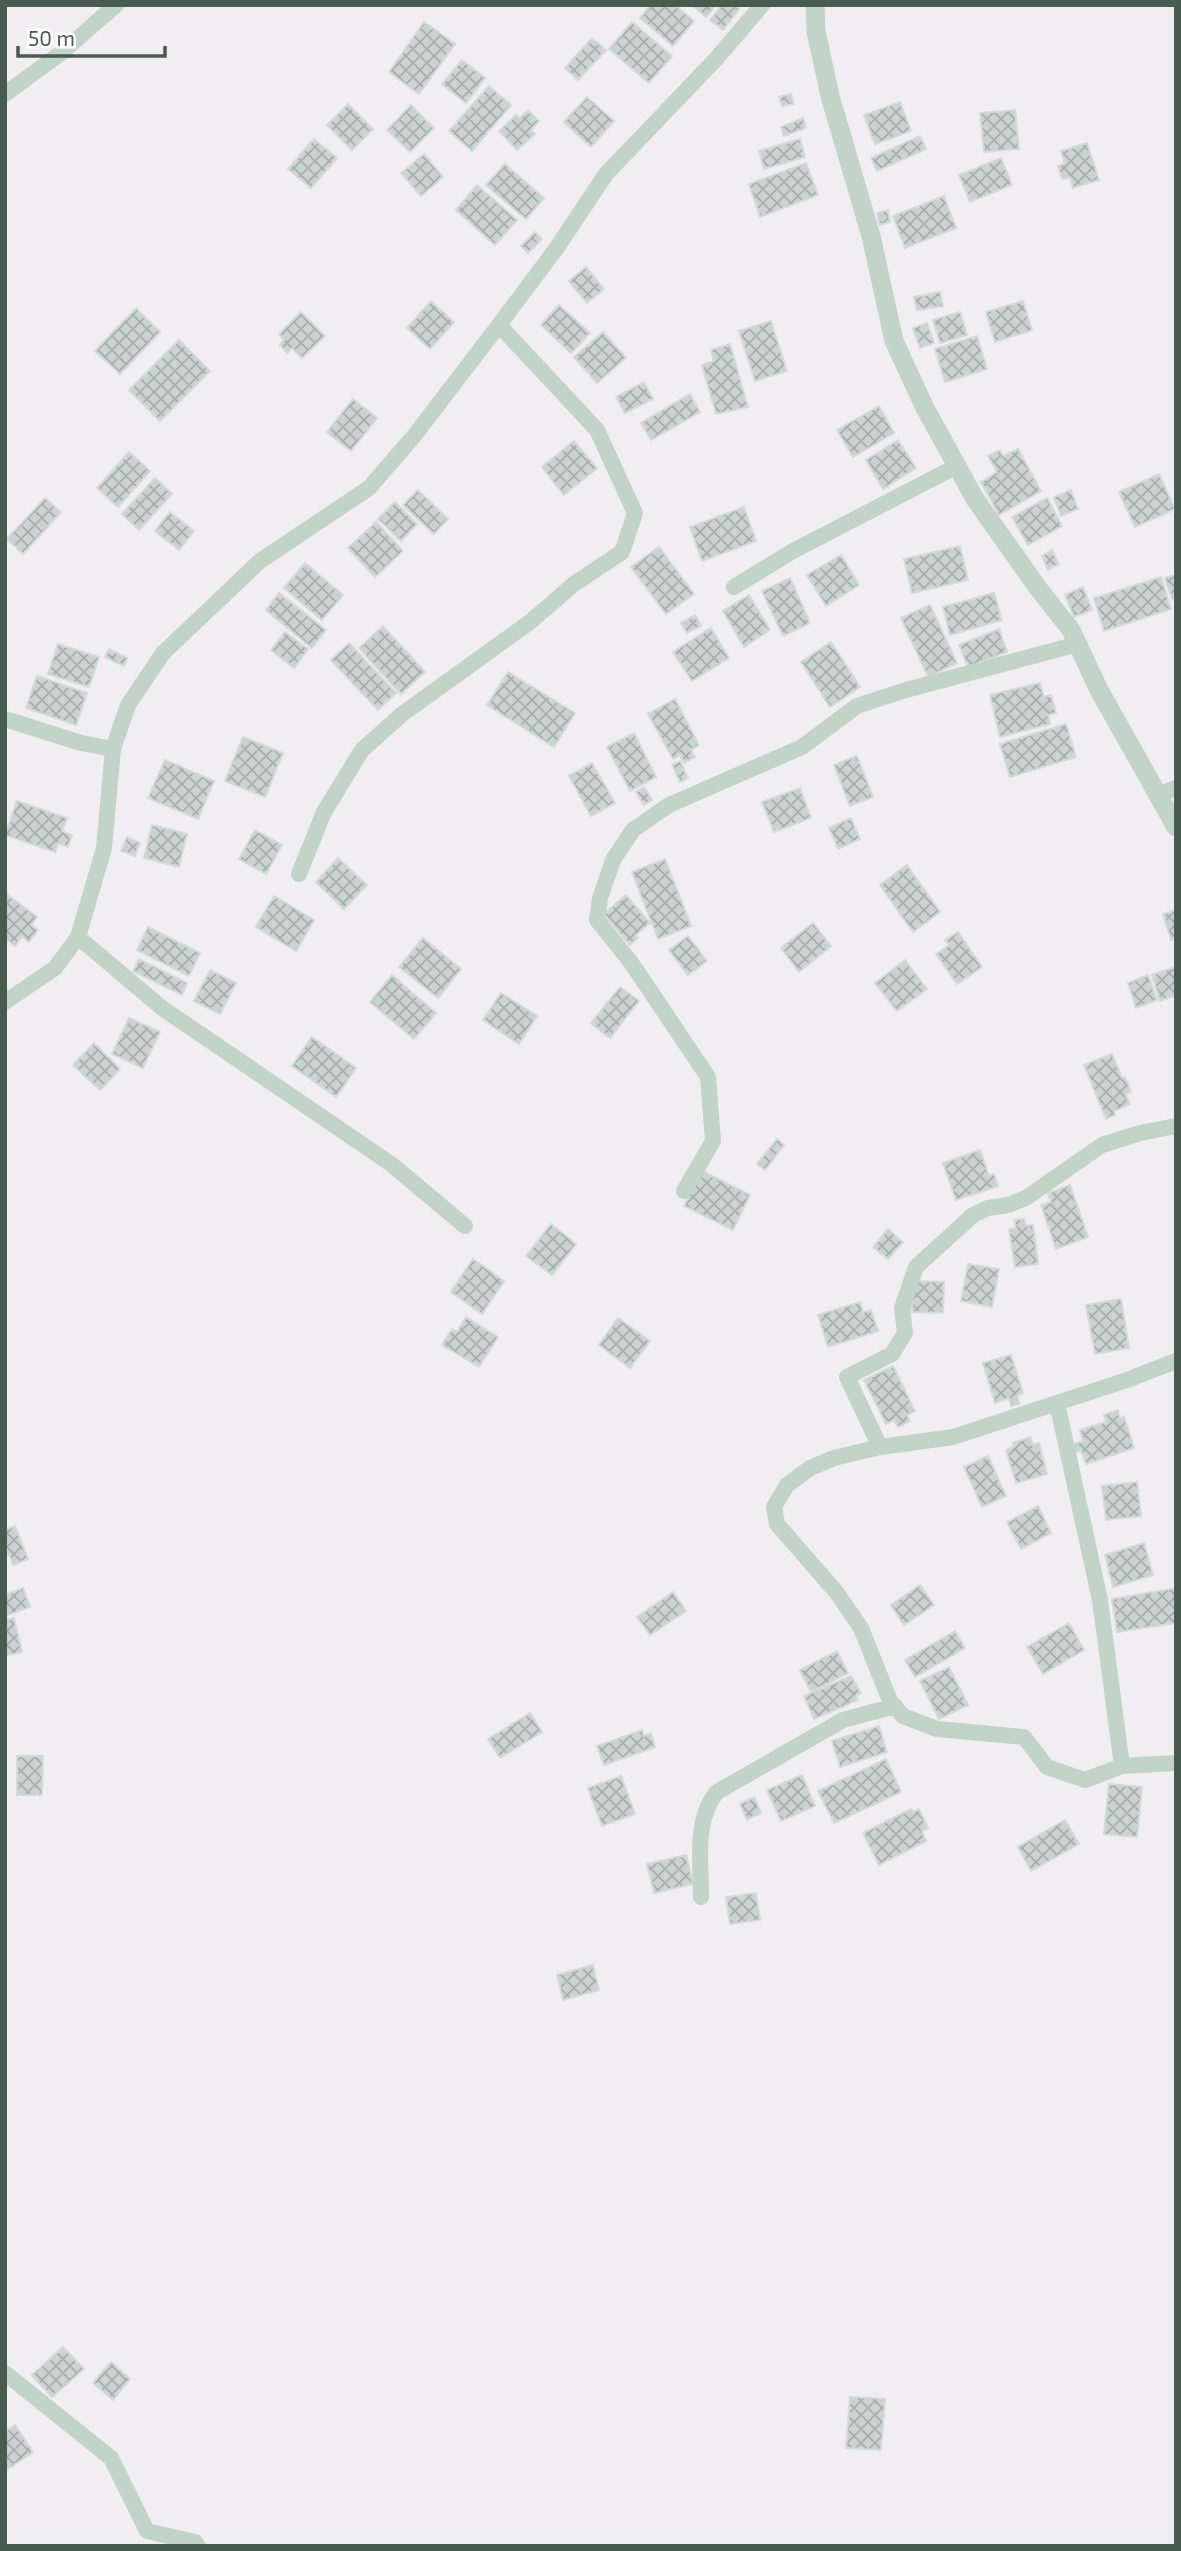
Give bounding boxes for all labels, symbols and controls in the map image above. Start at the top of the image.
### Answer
scale bar [18,14,164,58]
text: 50 m [28,25,75,50]

